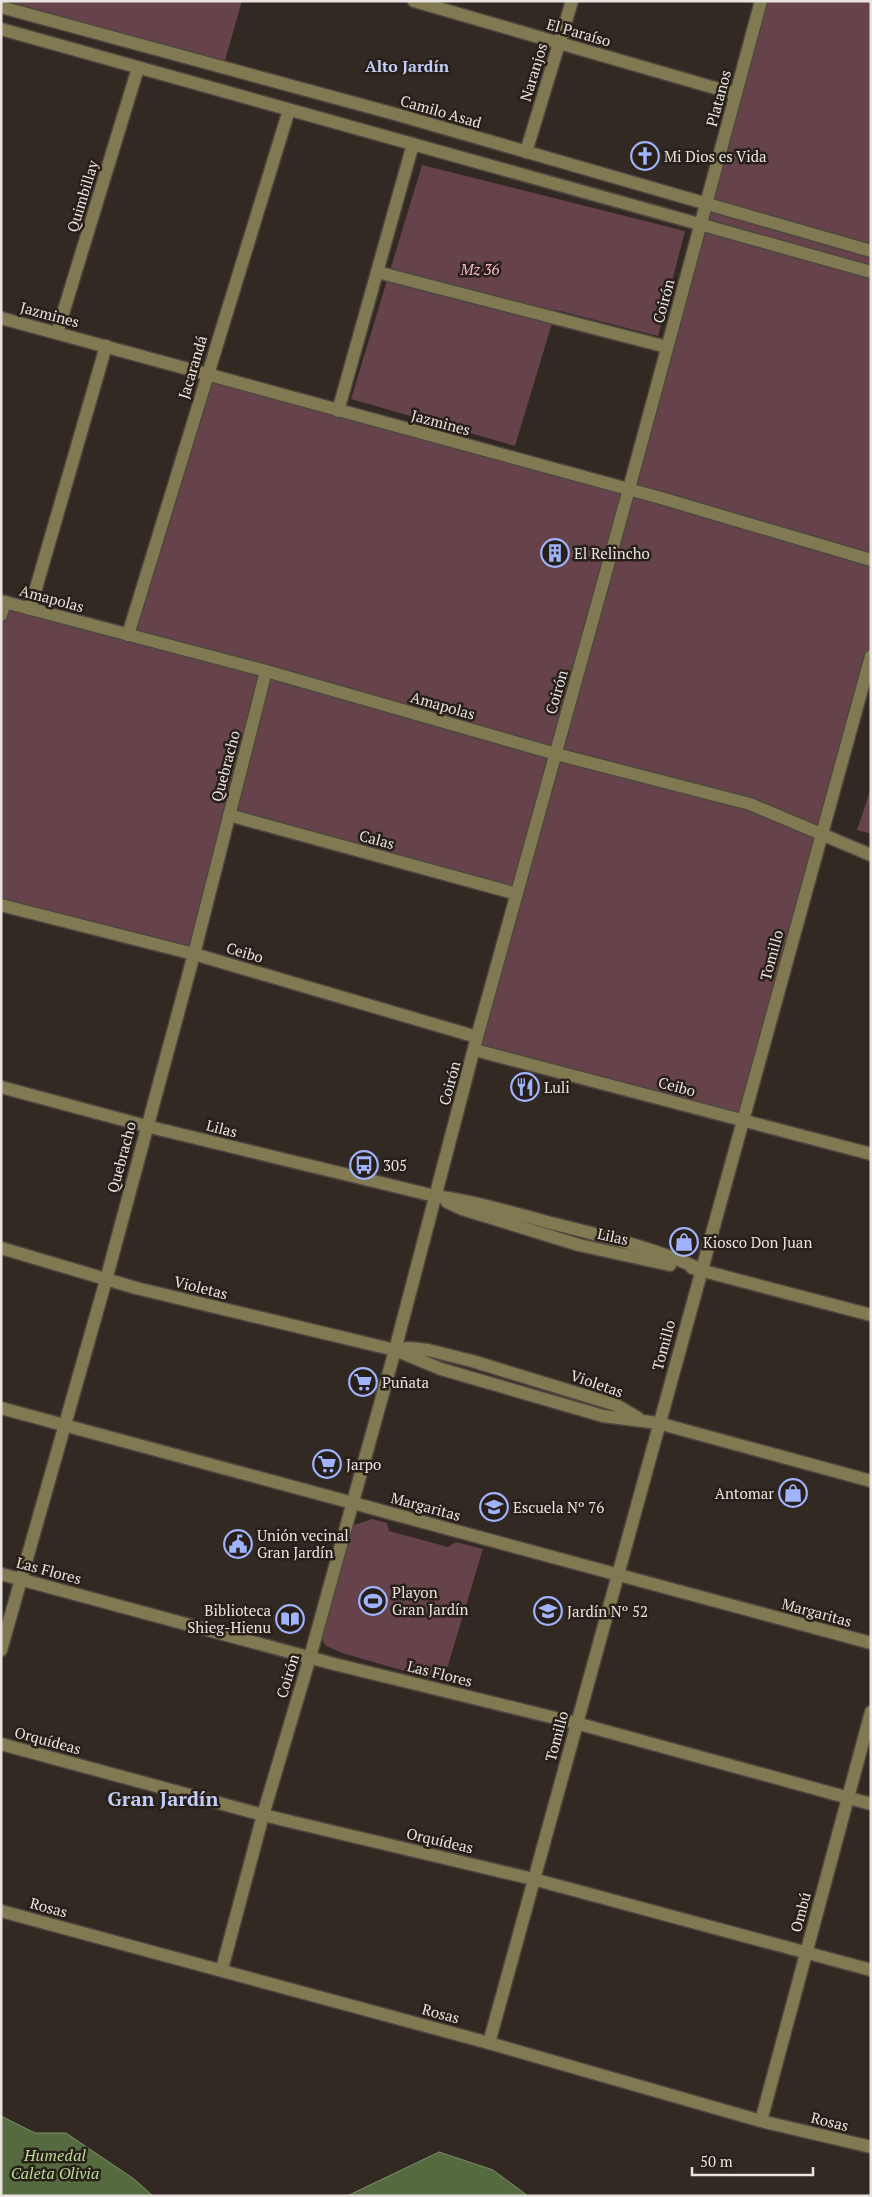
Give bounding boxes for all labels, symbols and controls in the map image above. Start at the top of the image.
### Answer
street label: El Paraíso [545,13,613,51]
street label: Naranjos [515,40,551,104]
district label: Alto Jardín [365,55,450,77]
street label: Platanos [701,67,735,129]
street label: Camilo Asad [398,90,484,132]
church icon: Mi Dios es Vida [630,141,660,171]
place label: Mi Dios es Vida [664,146,767,166]
street label: Quimbillay [62,157,103,234]
park label: Mz 36 [460,259,500,279]
street label: Coirón [648,277,679,325]
street label: Jazmines [18,297,82,331]
street label: Jacarandá [173,332,211,401]
street label: Jazmines [409,405,473,439]
building icon: El Relincho [540,538,570,568]
place label: El Relincho [574,543,650,563]
street label: Amapolas [17,580,87,616]
street label: Coirón [540,667,572,716]
street label: Amapolas [408,686,478,724]
street label: Quebracho [206,728,244,804]
street label: Calas [357,825,397,853]
street label: Tomillo [755,928,787,982]
street label: Ceibo [224,937,266,967]
street label: Coirón [434,1059,465,1107]
street label: Ceibo [656,1071,698,1101]
restaurant icon: Luli [510,1072,540,1102]
place label: Luli [544,1077,570,1097]
street label: Lilas [204,1115,240,1141]
street label: Quebracho [102,1119,140,1195]
bus stop icon: 305 [349,1150,379,1180]
place label: 305 [383,1155,407,1175]
street label: Lilas [596,1223,630,1249]
shop icon: Kiosco Don Juan [669,1227,699,1257]
place label: Kiosco Don Juan [703,1232,812,1252]
street label: Violetas [172,1271,230,1303]
street label: Tomillo [647,1318,679,1372]
street label: Violetas [568,1365,626,1401]
supermarket icon: Puñata [348,1367,378,1397]
place label: Puñata [382,1372,430,1392]
supermarket icon: Jarpo [312,1449,342,1479]
place label: Jarpo [346,1454,381,1474]
shop icon: Antomar [778,1478,808,1508]
place label: Antomar [715,1483,774,1503]
street label: Margaritas [389,1487,463,1525]
school or university icon: Escuela Nº 76 [479,1492,509,1522]
place label: Escuela Nº 76 [513,1497,604,1517]
place label: Unión vecinal Gran Jardín [257,1525,349,1562]
public building icon: Unión vecinal Gran Jardín [223,1529,253,1559]
street label: Las Flores [14,1552,84,1588]
place label: Playon Gran Jardín [392,1582,469,1619]
sports icon: Playon Gran Jardín [358,1586,388,1616]
street label: Margaritas [780,1593,854,1631]
school or university icon: Jardín Nº 52 [533,1596,563,1626]
place label: Biblioteca Shieg-Hienu [187,1600,271,1637]
place label: Jardín Nº 52 [567,1601,648,1621]
library icon: Biblioteca Shieg-Hienu [275,1604,305,1634]
street label: Coirón [271,1651,303,1700]
street label: Las Flores [405,1655,475,1691]
street label: Tomillo [540,1709,572,1763]
street label: Orquídeas [12,1722,84,1758]
district label: Gran Jardín [108,1785,219,1812]
street label: Orquídeas [405,1823,475,1857]
street label: Ombú [785,1889,815,1934]
street label: Rosas [28,1892,70,1922]
street label: Rosas [420,1998,462,2028]
street label: Rosas [809,2107,851,2135]
water label: Humedal Caleta Olivia [11,2144,99,2184]
scale bar [692,2144,813,2176]
text: 50 m [700,2151,733,2171]

